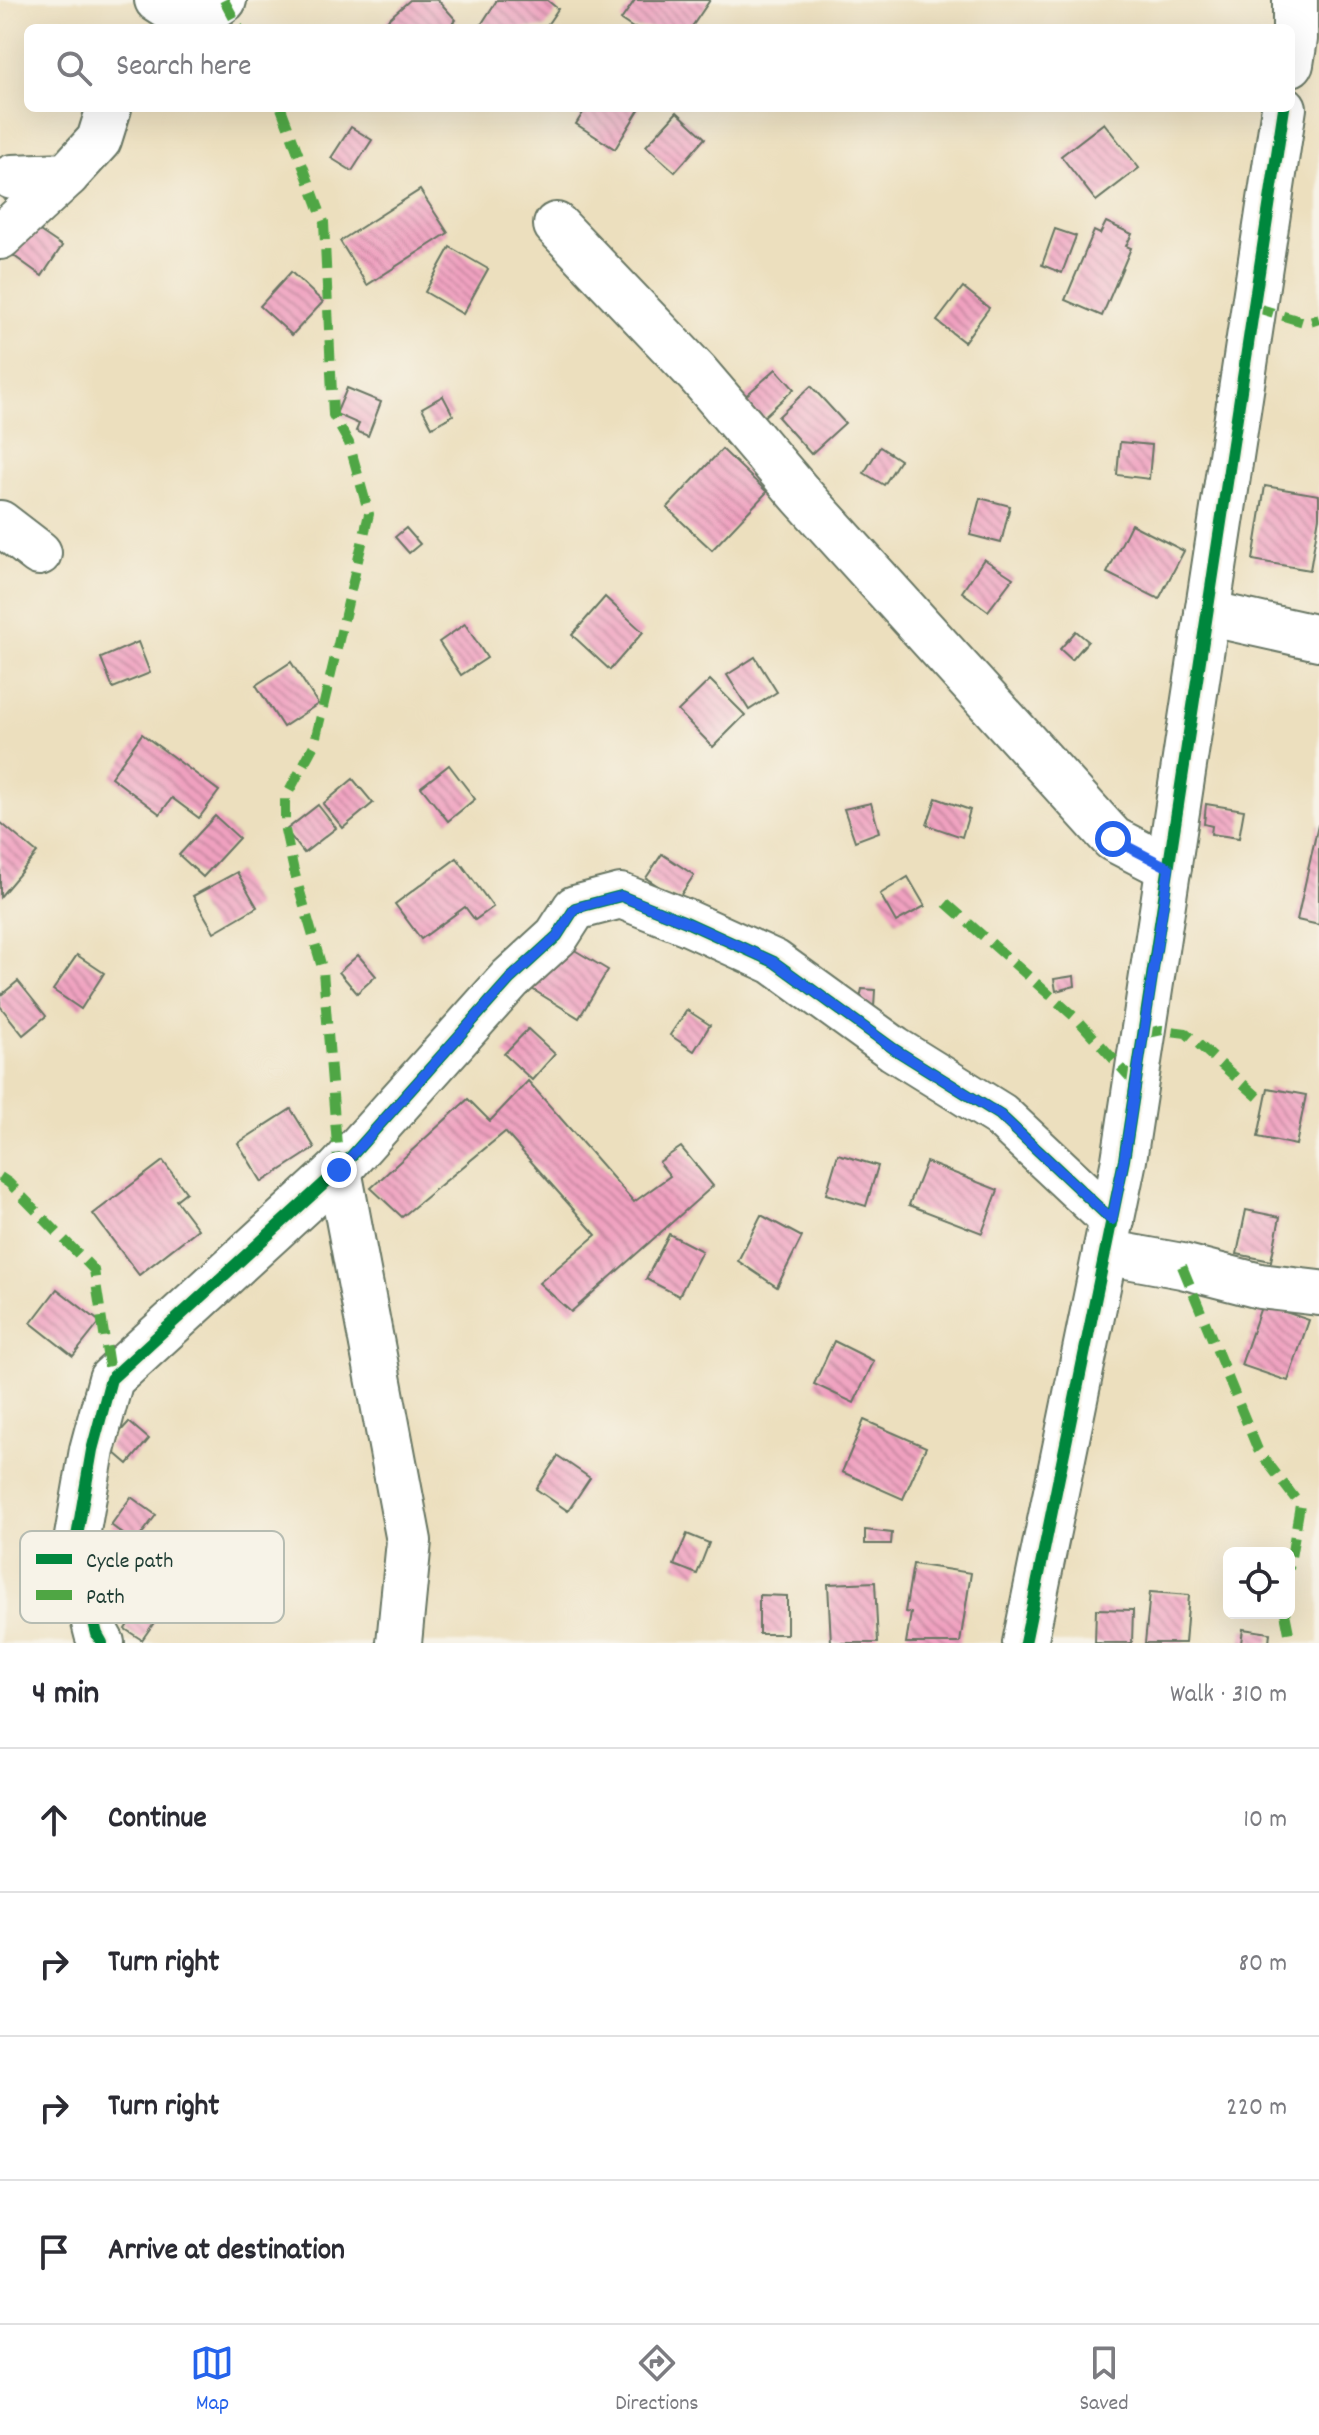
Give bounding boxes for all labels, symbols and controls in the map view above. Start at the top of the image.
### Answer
search box [24,24,1295,112]
icon: search [52,46,96,90]
text: Search here [116,47,252,90]
route start [1095,821,1131,857]
route end [321,1152,357,1188]
legend [20,1531,284,1623]
text: Cycle path [86,1547,173,1578]
map controls [1223,1547,1295,1619]
button: locate [1223,1547,1295,1619]
text: Path [86,1583,125,1614]
text: 4 min [32,1671,99,1720]
text: Walk · 310 m [1170,1677,1287,1714]
icon: ahead [32,1798,76,1842]
text: Continue [108,1799,207,1842]
text: 10 m [1243,1802,1287,1839]
icon: right [32,1942,76,1986]
text: Turn right [108,1943,219,1986]
text: 80 m [1239,1946,1287,1983]
icon: right [32,2086,76,2130]
text: Turn right [108,2087,219,2130]
text: 220 m [1226,2090,1287,2127]
icon: arrive [32,2230,76,2274]
text: Arrive at destination [108,2231,345,2274]
tab: Map [190,2341,234,2420]
tab: Directions [615,2341,699,2420]
tab: Saved [1079,2341,1129,2420]

